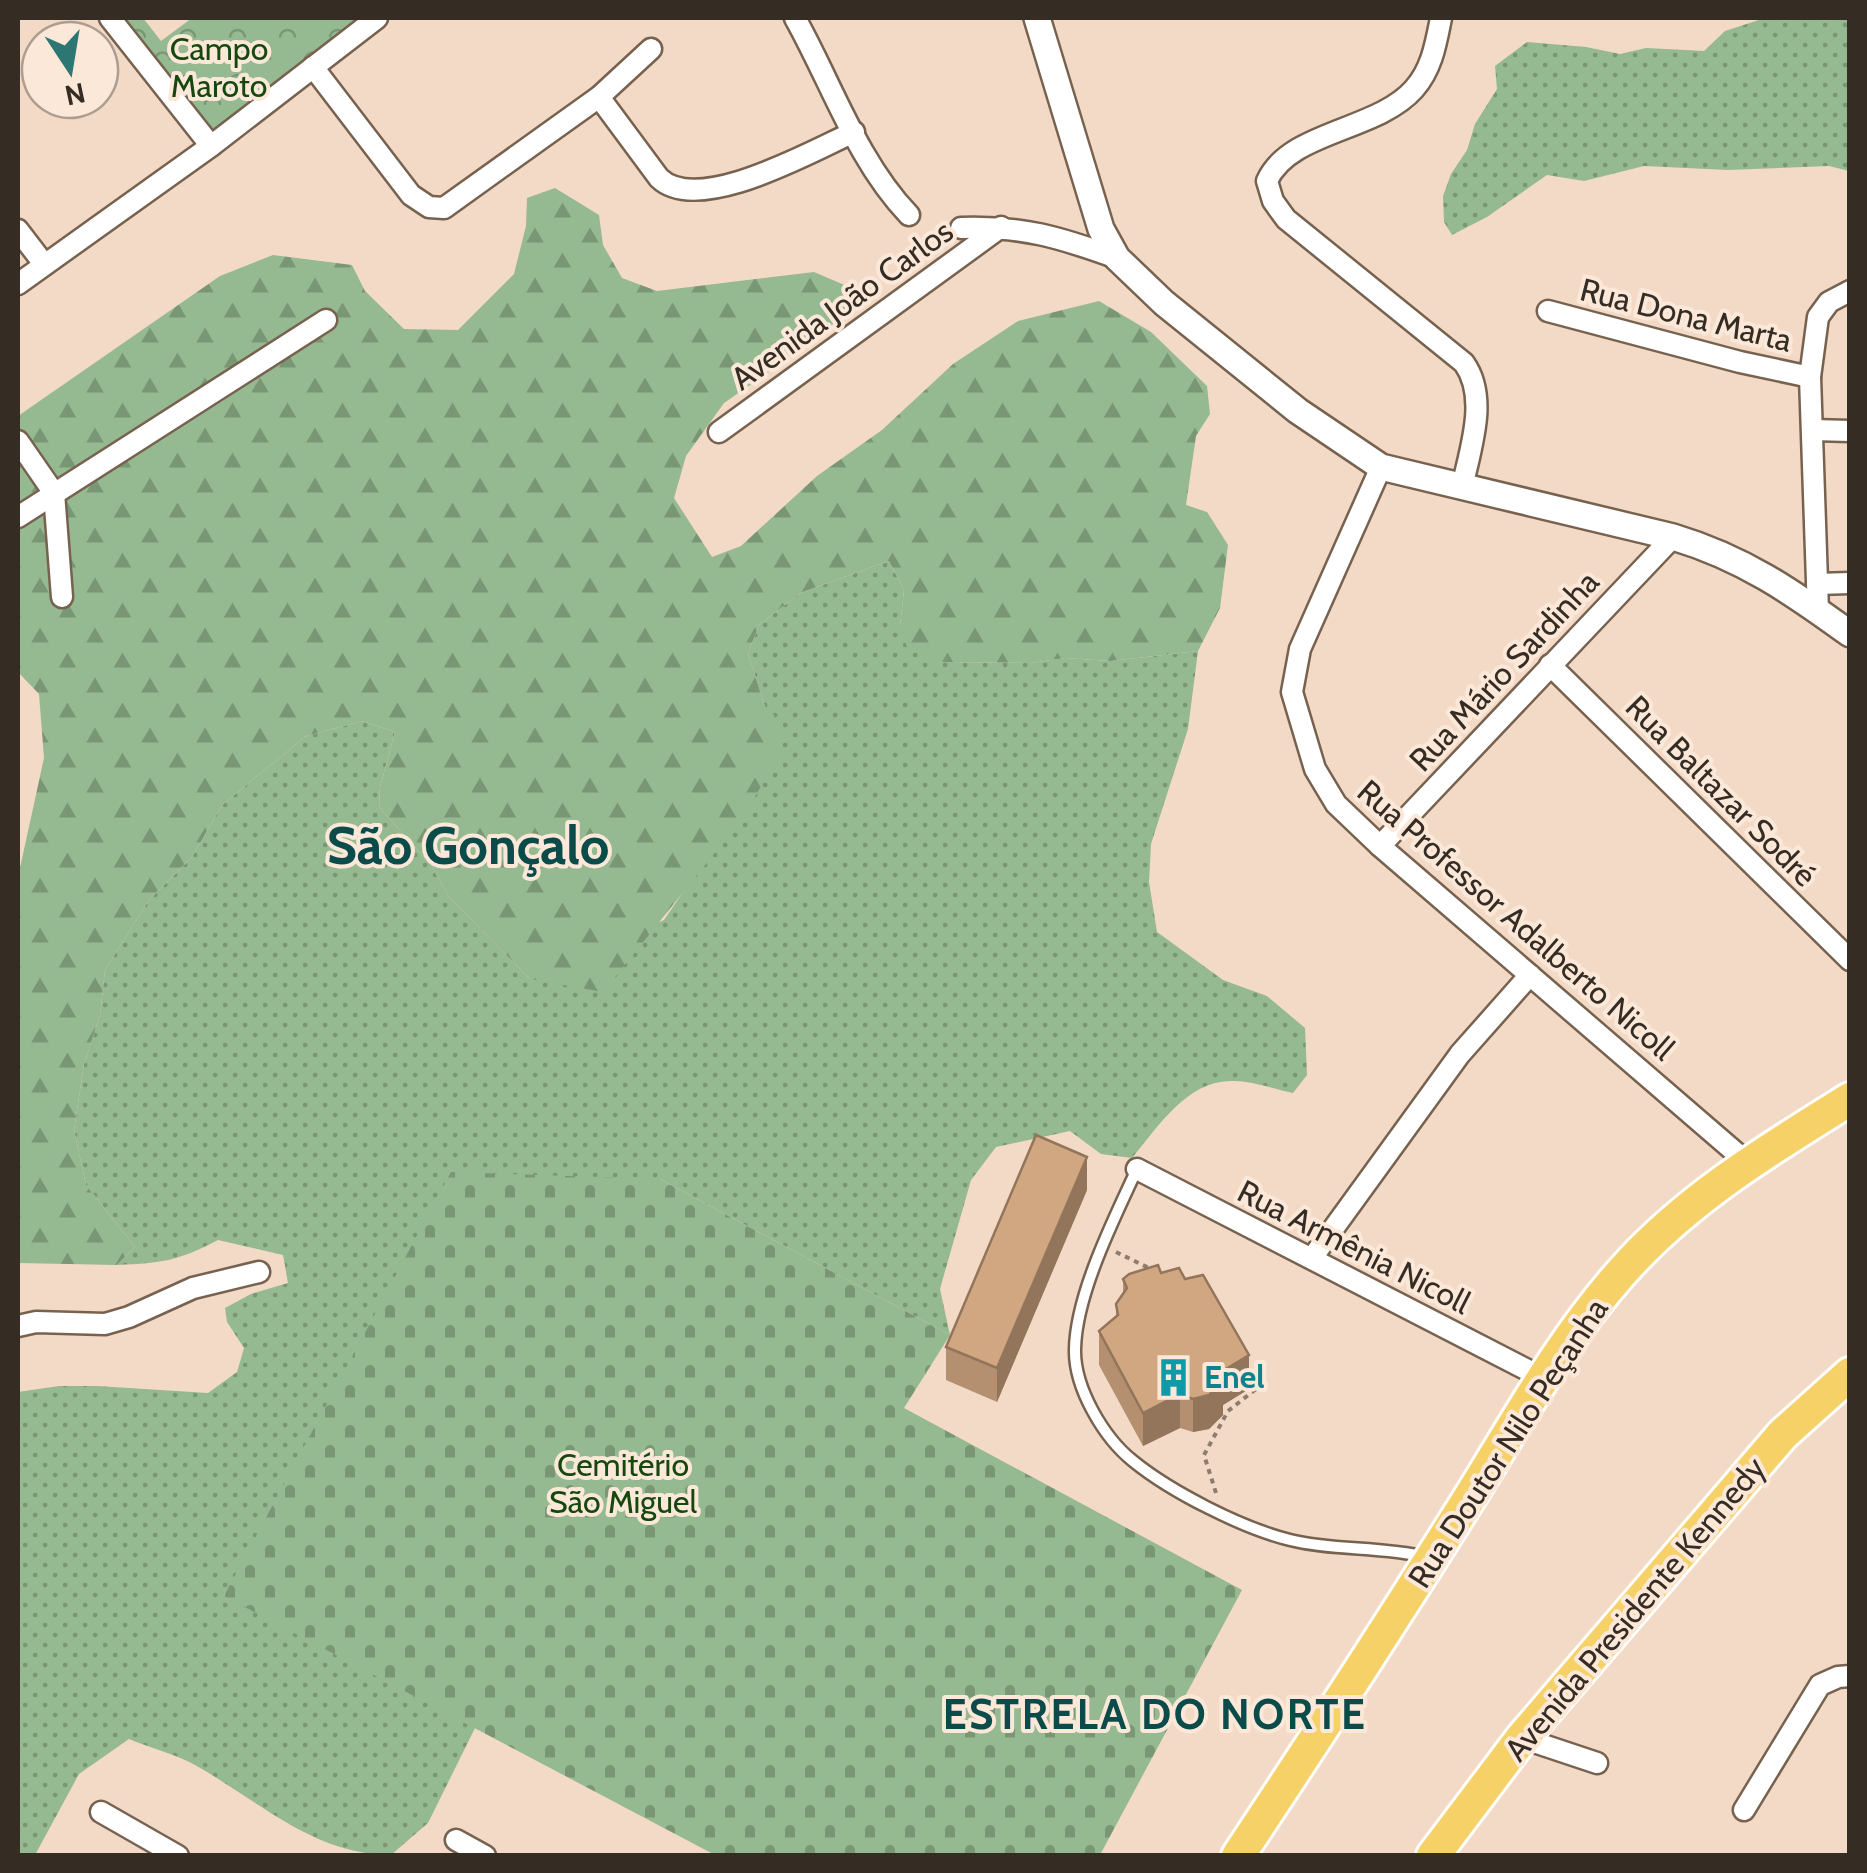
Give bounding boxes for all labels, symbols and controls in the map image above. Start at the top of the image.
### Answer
north arrow [20,20,120,120]
park label: Campo Maroto [170,29,268,105]
text: N [62,76,88,113]
street label: Avenida João Carlos [723,211,960,398]
street label: Rua Dona Marta [1576,269,1797,360]
street label: Rua Mário Sardinha [1401,562,1607,779]
street label: Rua Baltazar Sodré [1618,687,1825,894]
street label: Rua Professor Adalberto Nicoll [1350,771,1683,1068]
district label: São Gonçalo [327,814,609,877]
street label: Rua Armênia Nicoll [1231,1171,1477,1322]
street label: Rua Doutor Nilo Peçanha [1399,1290,1616,1595]
building icon: Enel [1153,1356,1195,1398]
place label: Enel [1204,1357,1265,1396]
park label: Cemitério São Miguel [549,1445,697,1521]
street label: Avenida Presidente Kennedy [1496,1449,1773,1769]
district label: ESTRELA DO NORTE [943,1688,1367,1740]

